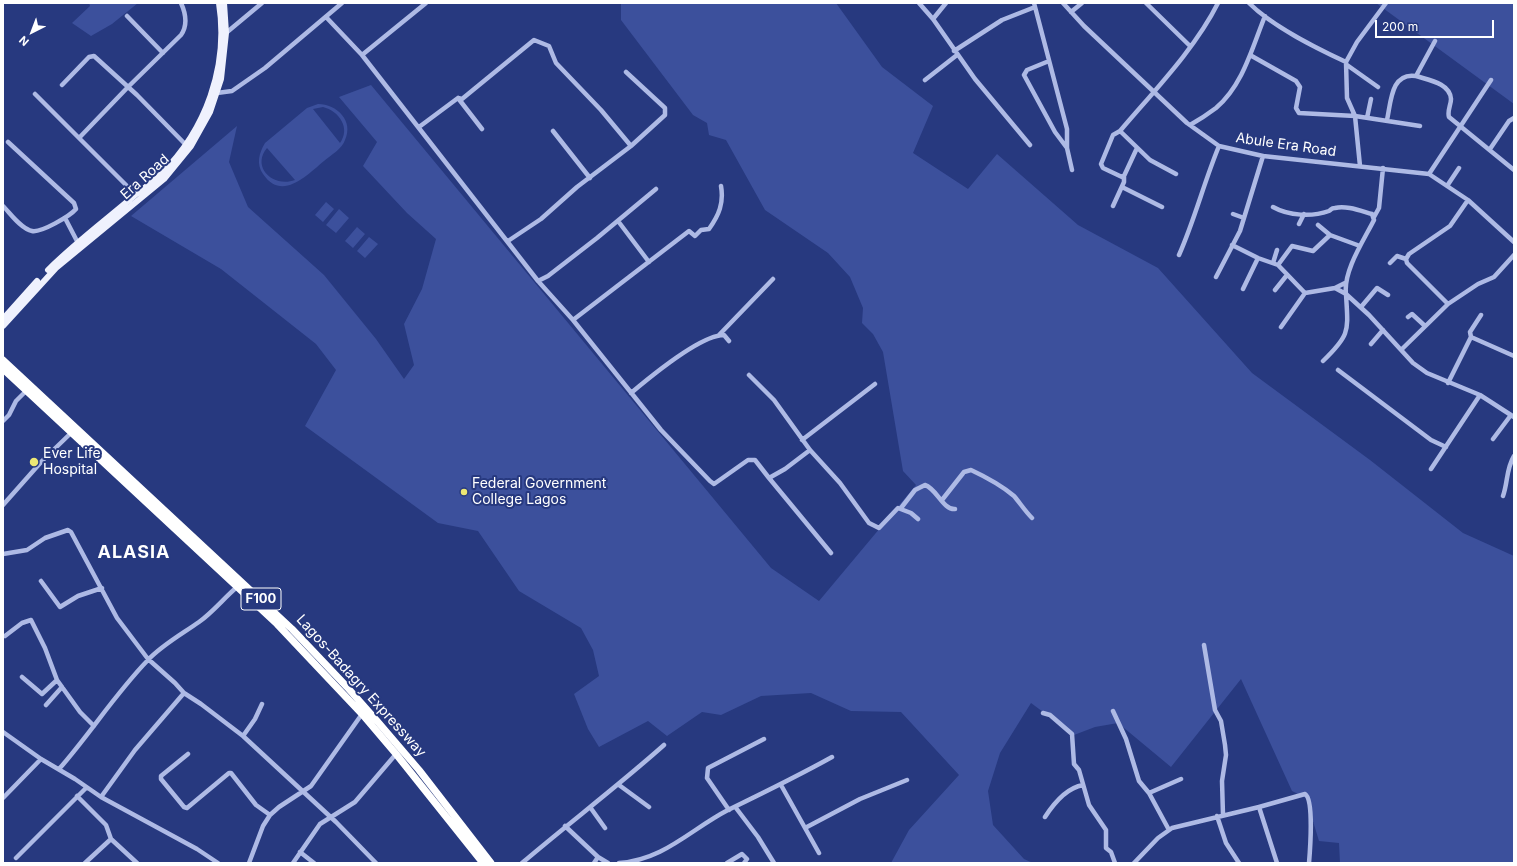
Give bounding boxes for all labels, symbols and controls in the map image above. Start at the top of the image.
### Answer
north arrow [12,12,52,52]
scale bar [1377,12,1496,38]
text: 200 m [1382,19,1418,34]
text: N [16,33,32,49]
street label: Abule Era Road [1235,130,1337,160]
street label: Era Road [117,151,173,203]
place label: Ever Life Hospital [43,446,101,478]
marker: Ever Life Hospital [28,456,40,468]
place label: Federal Government College Lagos [472,476,606,508]
marker: Federal Government College Lagos [459,487,469,497]
district label: ALASIA [97,542,171,564]
road number: F100 [241,588,281,610]
street label: Lagos-Badagry Expressway [293,611,429,761]

